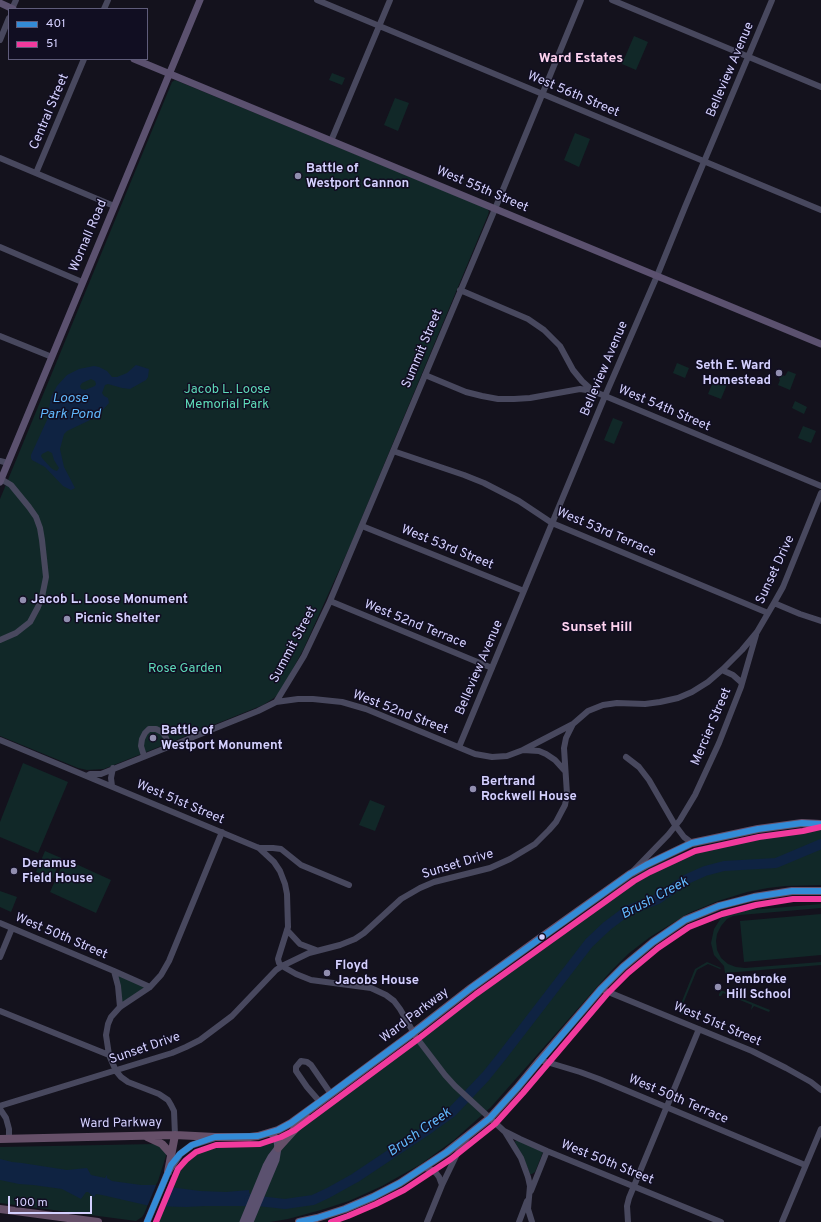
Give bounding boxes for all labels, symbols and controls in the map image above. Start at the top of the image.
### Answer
legend [8,8,148,60]
text: 401 [46,16,66,32]
street label: Belleview Avenue [704,20,758,120]
text: 51 [46,36,58,52]
district label: Ward Estates [539,51,623,67]
street label: West 56th Street [525,69,621,121]
street label: Central Street [27,72,73,152]
place label: Battle of Westport Cannon [306,161,409,192]
street label: West 55th Street [434,164,530,216]
marker: Battle of Westport Cannon [293,171,303,181]
street label: Wornall Road [67,198,111,274]
street label: Summit Street [399,307,447,391]
street label: Belleview Avenue [578,319,632,419]
place label: Seth E. Ward Homestead [695,358,771,389]
marker: Seth E. Ward Homestead [774,368,784,378]
park label: Jacob L. Loose Memorial Park [184,382,270,413]
street label: West 54th Street [616,383,712,435]
water label: Loose Park Pond [39,391,101,424]
street label: West 53rd Terrace [554,505,658,561]
street label: West 53rd Street [399,522,495,574]
street label: Sunset Drive [753,533,799,607]
place label: Jacob L. Loose Monument [31,592,188,608]
marker: Jacob L. Loose Monument [18,595,28,605]
street label: West 52nd Terrace [361,597,469,653]
street label: Summit Street [267,604,321,686]
place label: Picnic Shelter [75,611,160,627]
marker: Picnic Shelter [62,614,72,624]
street label: Belleview Avenue [453,618,507,718]
district label: Sunset Hill [562,620,632,636]
park label: Rose Garden [148,661,222,677]
street label: Mercier Street [689,686,735,768]
street label: West 52nd Street [350,688,450,738]
place label: Battle of Westport Monument [161,723,283,754]
marker: Battle of Westport Monument [148,733,158,743]
place label: Bertrand Rockwell House [481,774,577,805]
street label: West 51st Street [134,777,226,829]
marker: Bertrand Rockwell House [468,784,478,794]
street label: Sunset Drive [420,847,496,883]
place label: Deramus Field House [22,856,93,887]
marker: Deramus Field House [9,866,19,876]
water label: Brush Creek [618,874,692,924]
street label: West 50th Street [13,911,109,963]
unlabelled marker [537,932,547,942]
place label: Floyd Jacobs House [335,958,419,989]
marker: Floyd Jacobs House [322,968,332,978]
place label: Pembroke Hill School [726,972,791,1003]
marker: Pembroke Hill School [713,982,723,992]
street label: Ward Parkway [377,985,453,1047]
street label: West 51st Street [671,999,763,1051]
street label: Sunset Drive [107,1030,183,1068]
street label: West 50th Terrace [626,1072,730,1128]
water label: Brush Creek [385,1105,455,1161]
street label: Ward Parkway [80,1115,162,1133]
street label: West 50th Street [558,1137,656,1189]
scale bar [10,1188,94,1214]
text: 100 m [15,1195,48,1211]

